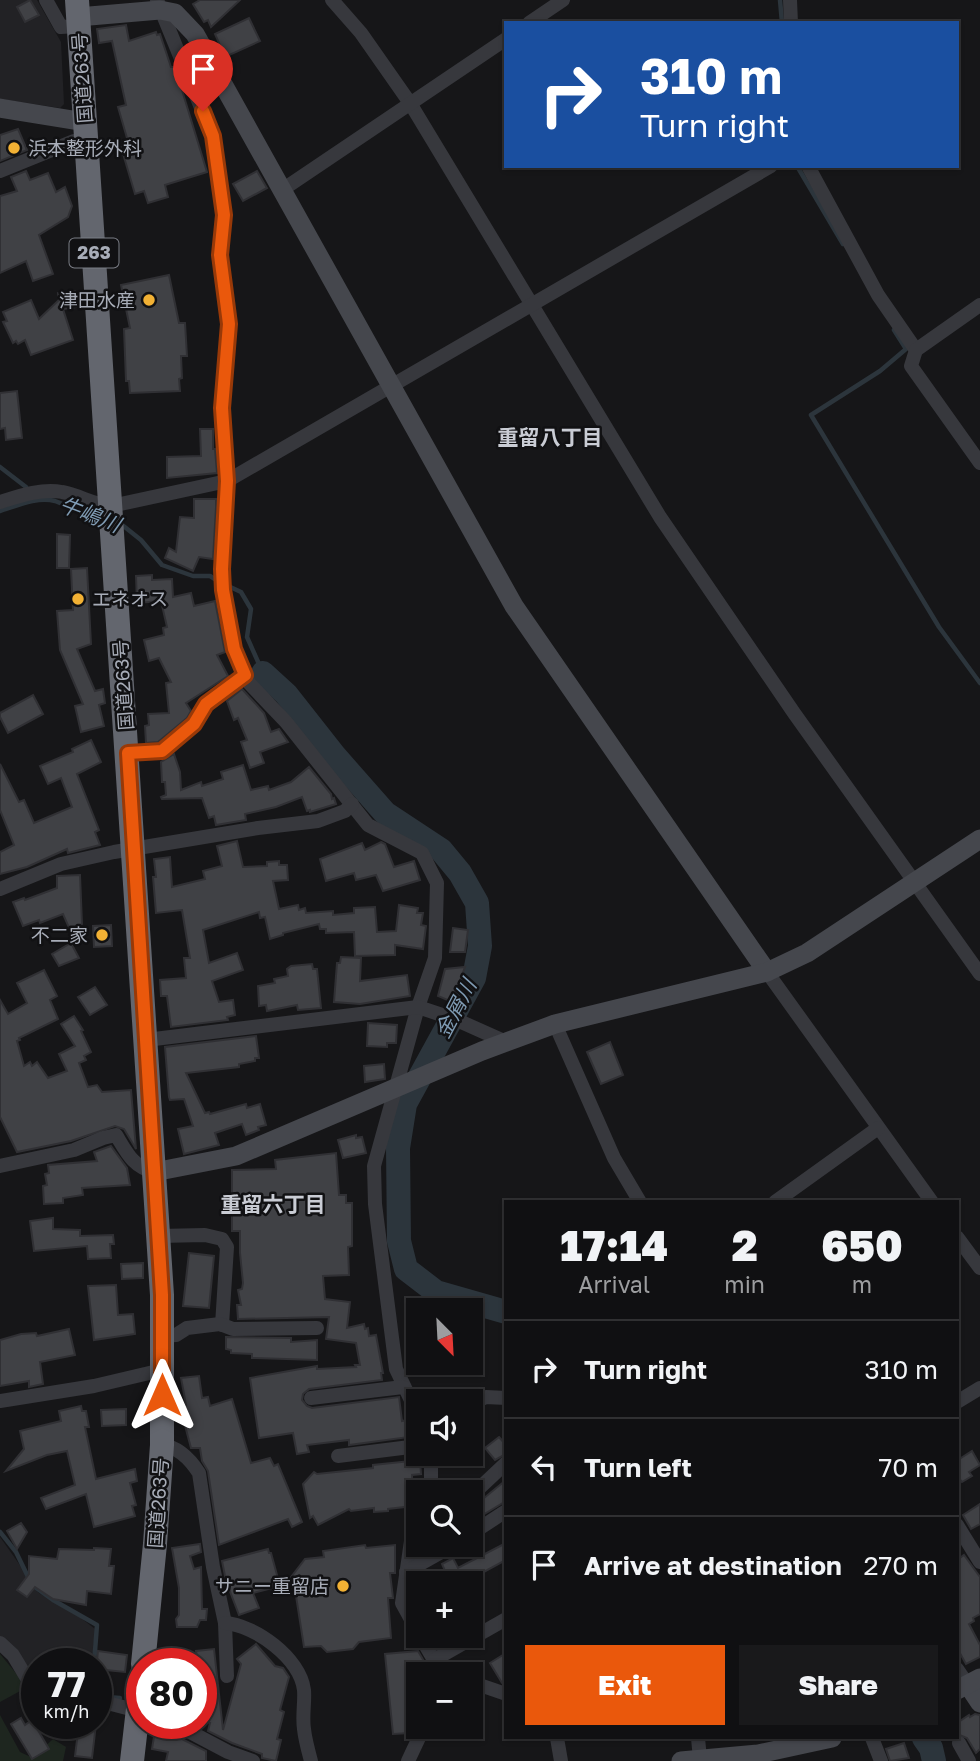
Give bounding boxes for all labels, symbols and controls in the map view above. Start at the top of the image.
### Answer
street label: 国道263号 [67,32,96,124]
pin [173,39,233,111]
text: 310 m [640,46,782,105]
icon: right [525,49,616,140]
icon: arrive [184,50,222,88]
text: Turn right [640,106,789,144]
place label: 浜本整形外科 [28,136,142,159]
marker: 浜本整形外科 [6,140,22,156]
road number: 263 [70,239,119,268]
place label: 津田水産 [59,288,135,311]
marker: 津田水産 [141,292,157,308]
district label: 重留八丁目 [498,424,603,450]
water label: 牛嶋川 [56,491,126,538]
place label: エネオス [92,587,168,610]
marker: エネオス [70,591,86,607]
street label: 国道263号 [108,639,137,731]
place label: 不二家 [31,923,88,946]
marker: 不二家 [94,927,110,943]
water label: 金屑川 [429,973,482,1042]
district label: 重留六丁目 [221,1191,326,1217]
text: 17:14 [560,1220,668,1270]
text: 2 [732,1220,758,1270]
text: 650 [821,1220,903,1270]
text: Arrival [578,1270,650,1298]
text: min [724,1270,765,1298]
text: m [852,1270,872,1298]
north arrow [406,1298,483,1376]
map controls [406,1298,483,1739]
icon: right [525,1350,563,1388]
text: Turn right [584,1354,707,1385]
text: 310 m [865,1354,938,1385]
position arrow [125,1358,199,1432]
button: sound [406,1389,483,1466]
icon: left [525,1448,563,1486]
text: Turn left [584,1452,692,1483]
text: 70 m [879,1452,938,1483]
street label: 国道263号 [143,1457,172,1549]
button: search [406,1480,483,1557]
icon: arrive [525,1546,563,1584]
text: Arrive at destination [584,1550,842,1581]
text: 270 m [864,1550,938,1581]
button: + [406,1571,483,1648]
place label: サニー重留店 [215,1574,329,1597]
marker: サニー重留店 [335,1578,351,1594]
button: Exit [525,1645,725,1725]
button: Share [739,1645,938,1725]
speed limit sign: 80 [126,1648,217,1739]
button: − [406,1662,483,1739]
text: 77 [47,1663,86,1705]
text: km/h [44,1700,89,1722]

